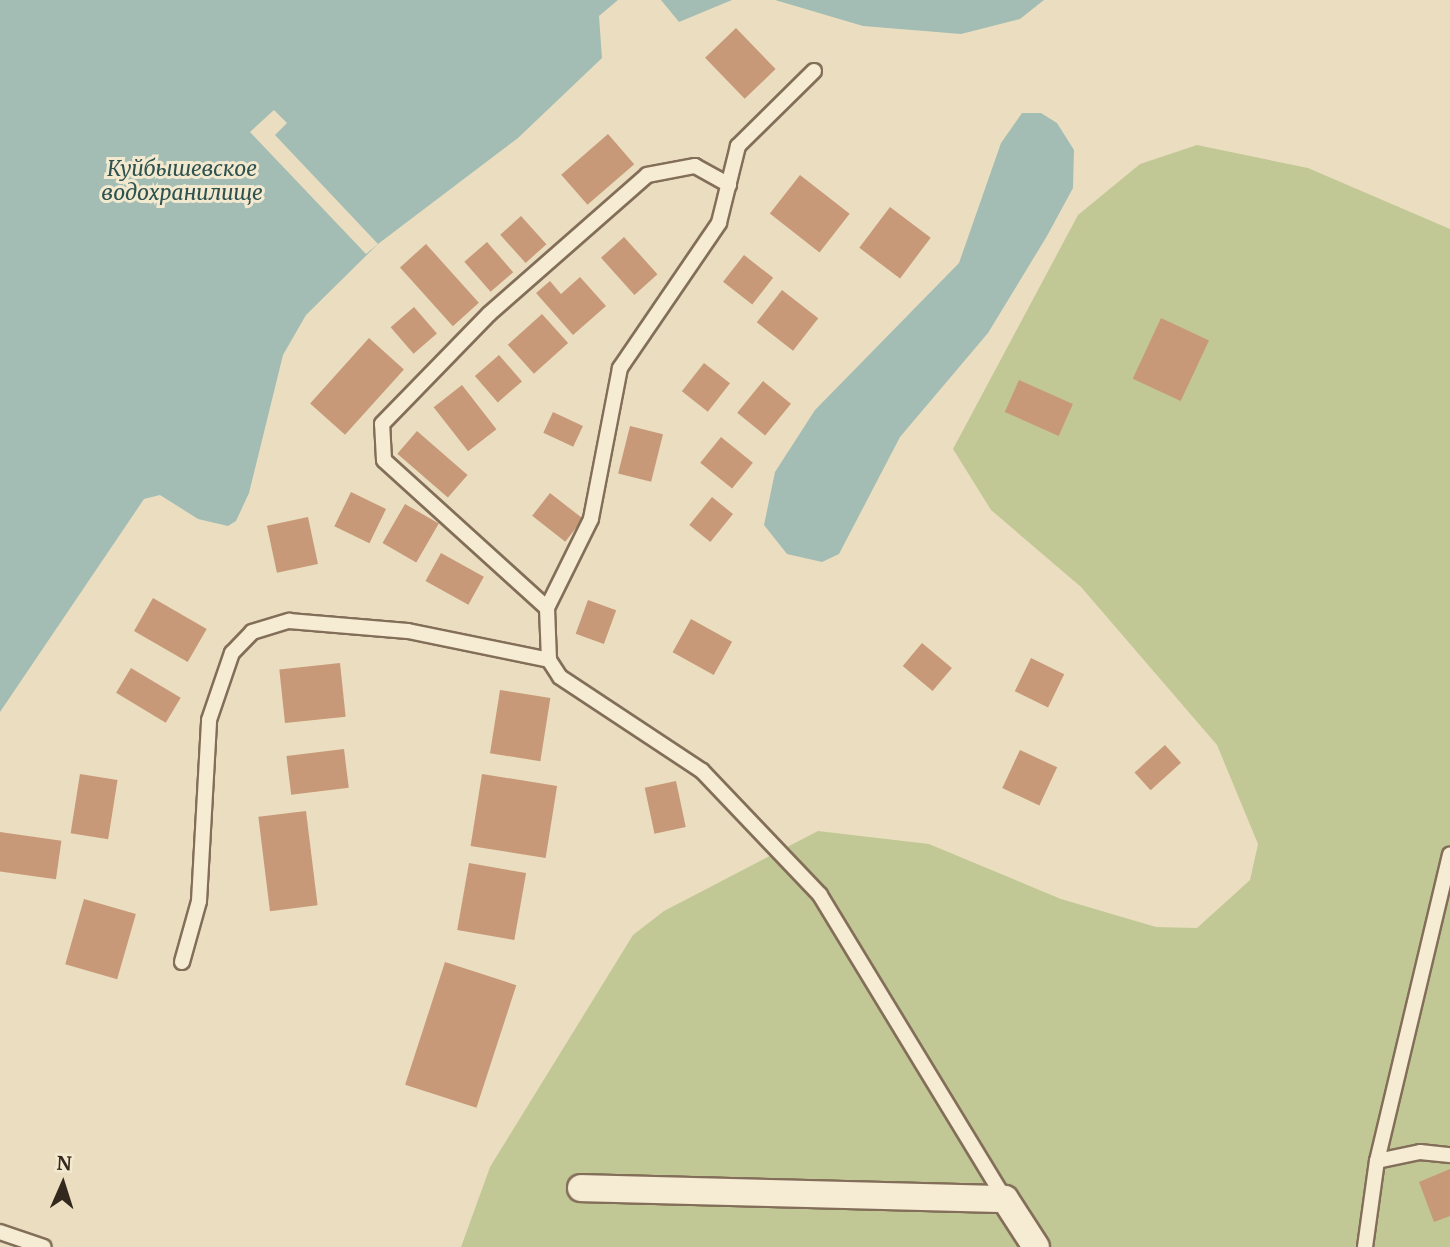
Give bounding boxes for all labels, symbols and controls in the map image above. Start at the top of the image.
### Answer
water label: Куйбышевское водохранилище [101,156,263,206]
north arrow [28,1149,98,1219]
text: N [56,1151,72,1175]

